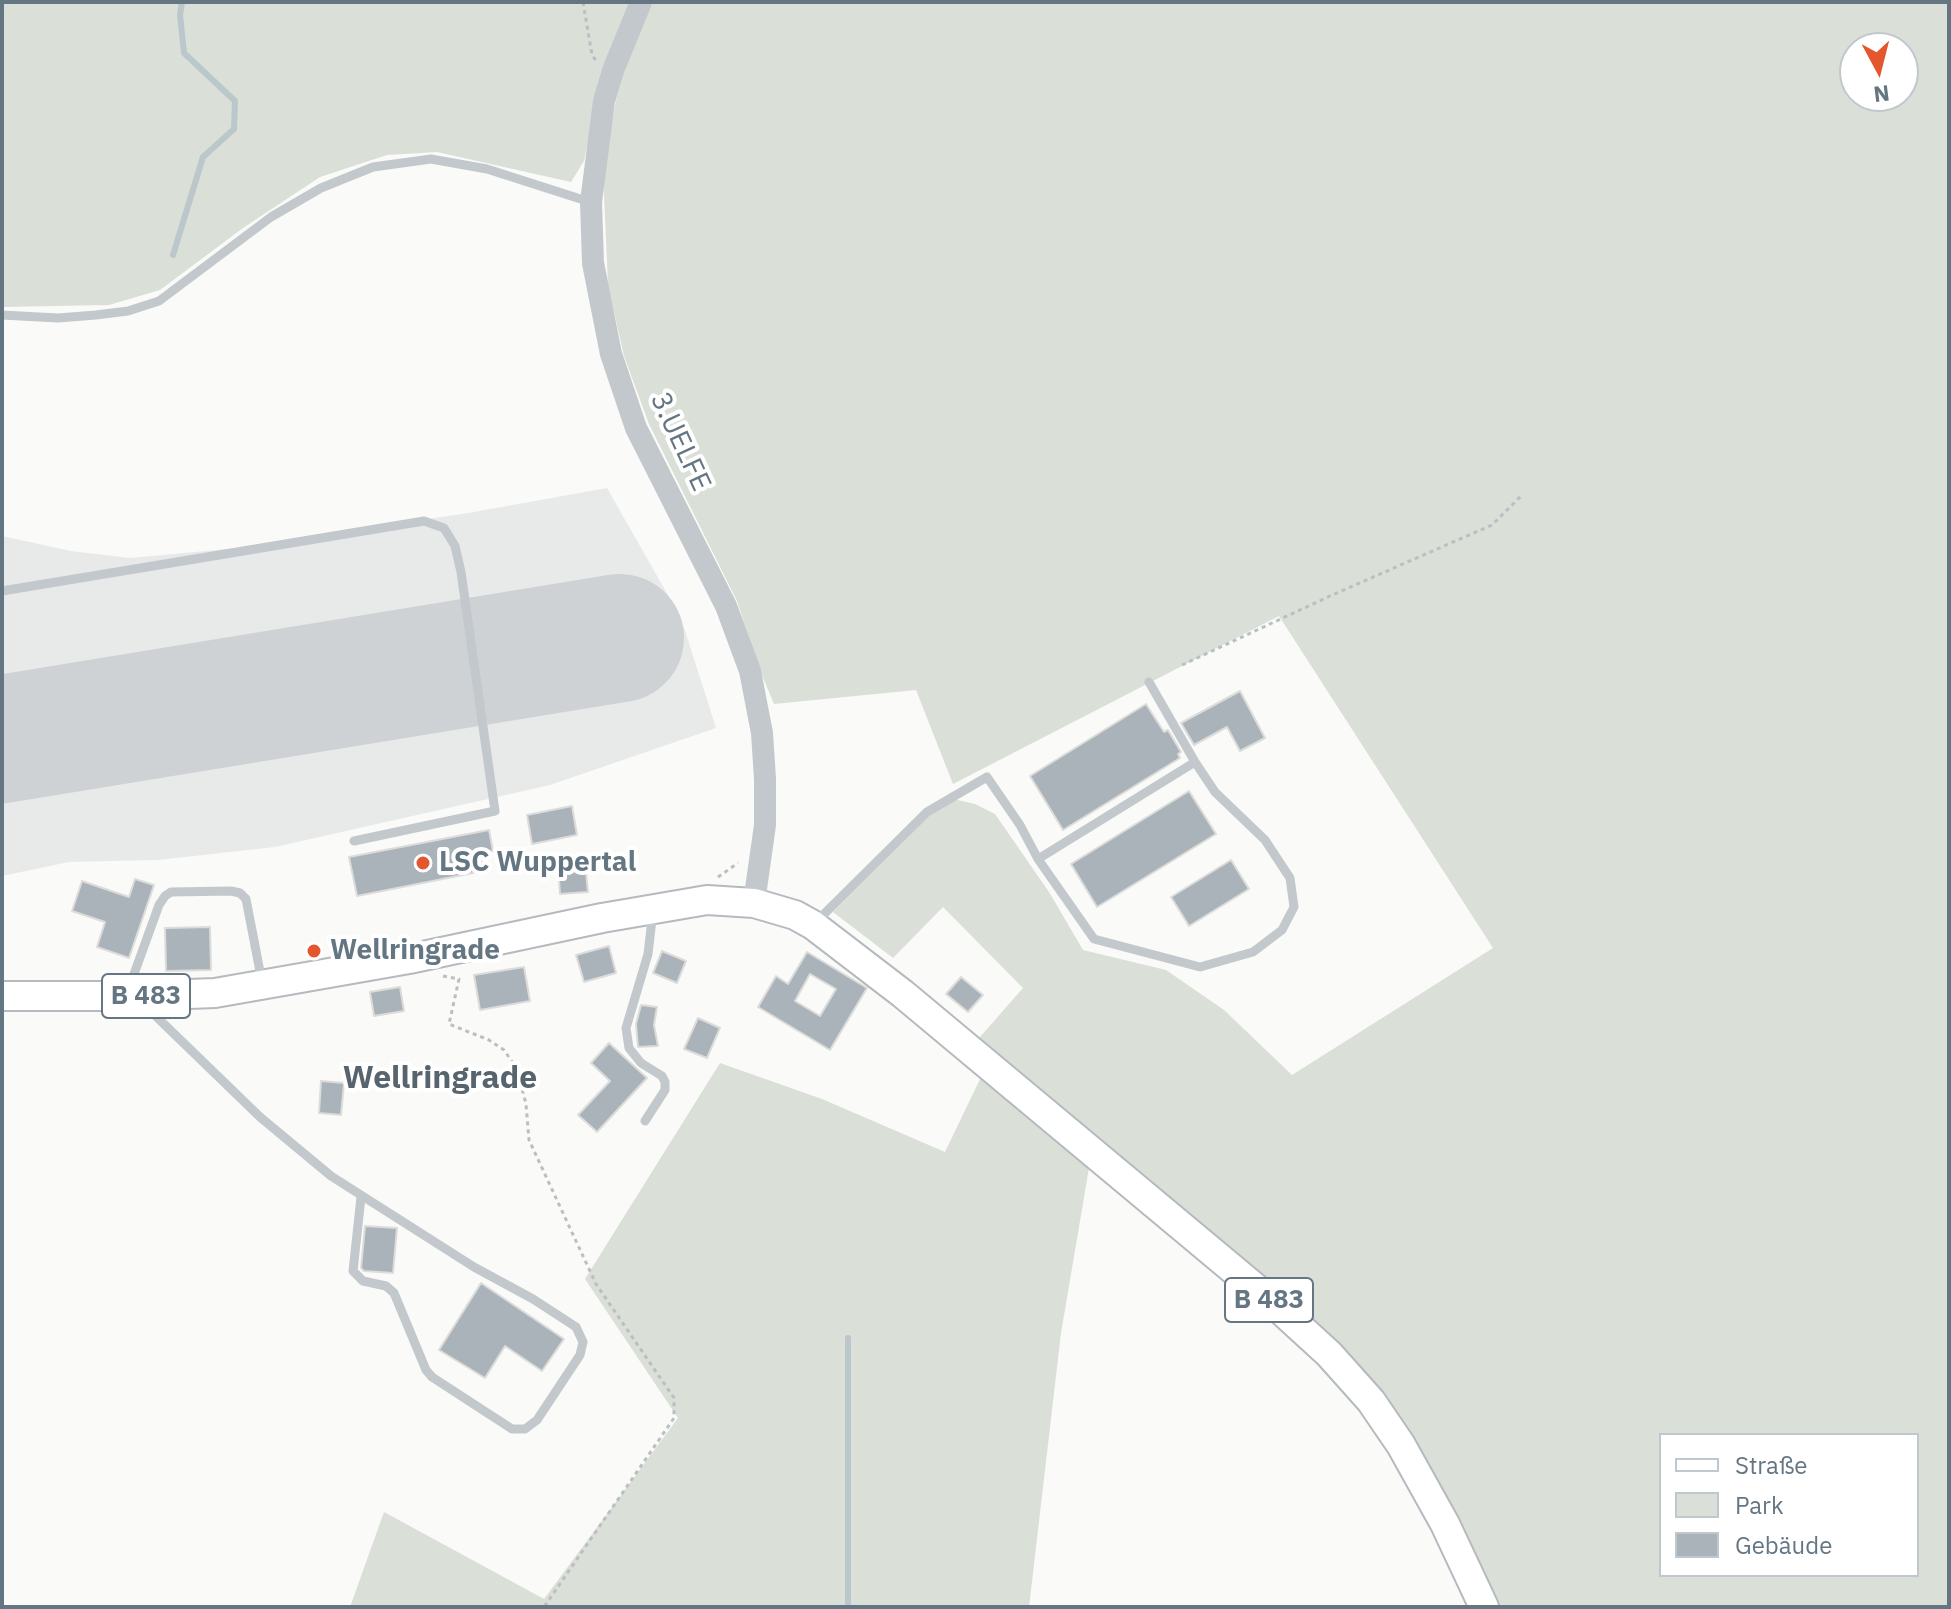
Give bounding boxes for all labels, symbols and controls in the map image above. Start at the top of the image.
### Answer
north arrow [1839,32,1919,112]
text: N [1872,79,1891,110]
street label: 3.UELFE [643,387,717,497]
place label: LSC Wuppertal [439,846,636,880]
marker: LSC Wuppertal [414,854,432,872]
place label: Wellringrade [330,934,500,968]
marker: Wellringrade [305,942,323,960]
road number: B 483 [102,974,190,1018]
district label: Wellringrade [343,1060,537,1098]
road number: B 483 [1225,1278,1313,1322]
legend [1659,1433,1919,1577]
text: Straße [1735,1449,1807,1481]
text: Park [1735,1489,1784,1521]
text: Gebäude [1735,1529,1832,1561]

